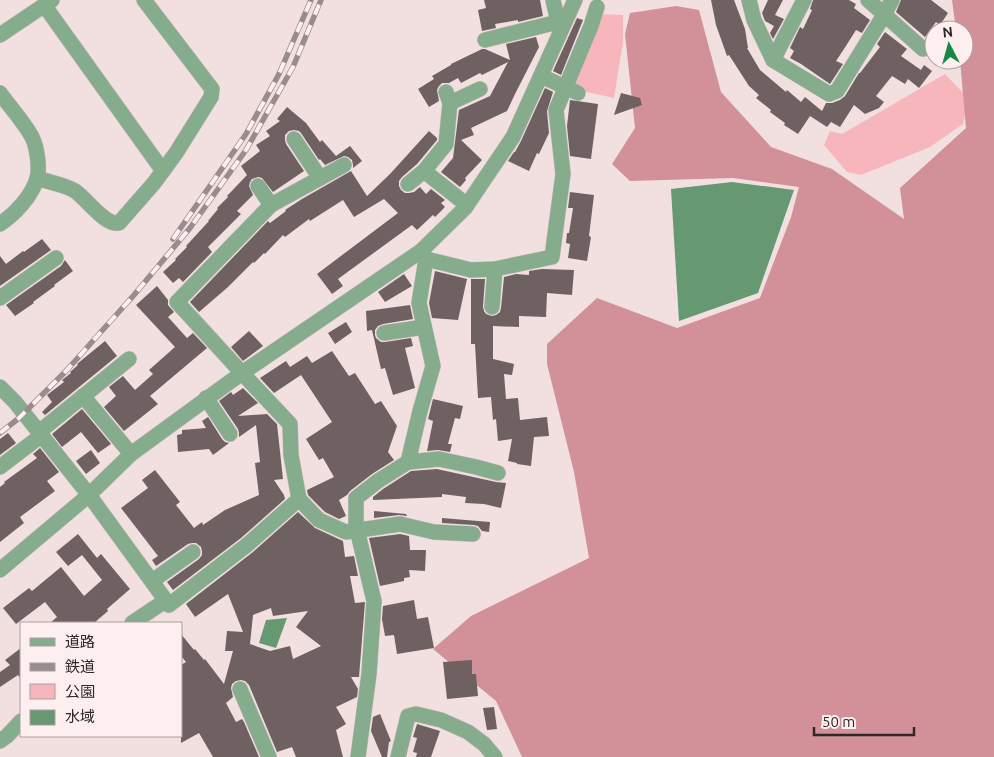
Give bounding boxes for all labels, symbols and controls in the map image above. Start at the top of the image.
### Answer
north arrow [924,20,974,70]
text: N [942,24,954,41]
legend [20,622,182,737]
text: 道路 [65,633,95,650]
text: 鉄道 [65,658,95,675]
text: 公園 [65,683,95,700]
scale bar [814,704,914,736]
text: 水域 [65,708,95,725]
text: 50 m [822,713,855,730]

